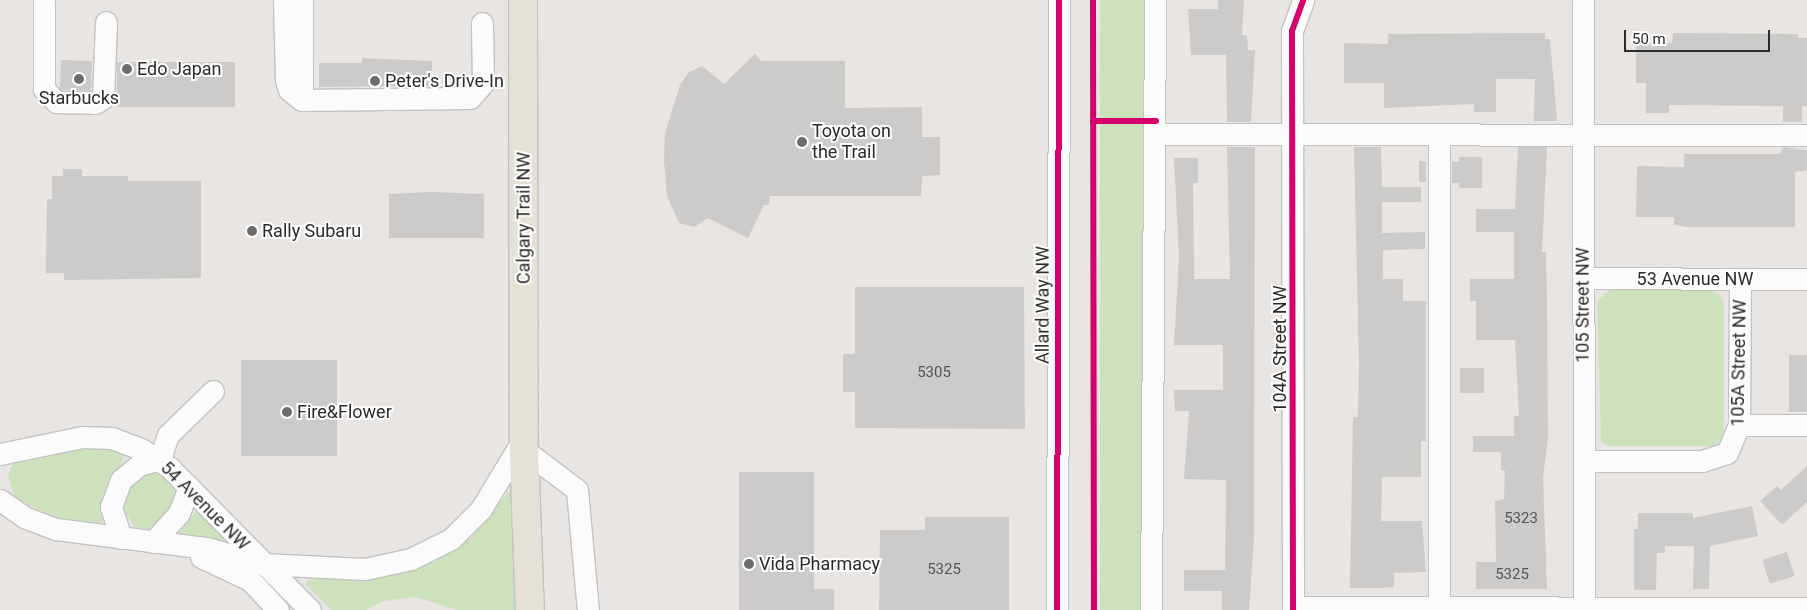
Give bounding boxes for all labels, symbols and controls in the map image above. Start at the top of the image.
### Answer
scale bar [1627,20,1773,52]
text: 50 m [1632,30,1666,48]
place label: Edo Japan [137,58,222,80]
marker: Edo Japan [121,63,133,75]
place label: Peter's Drive-In [385,70,504,92]
marker: Starbucks [73,73,85,85]
marker: Peter's Drive-In [369,75,381,87]
place label: Starbucks [39,87,119,109]
place label: Toyota on the Trail [812,121,891,163]
marker: Toyota on the Trail [796,136,808,148]
street label: Calgary Trail NW [513,152,535,284]
place label: Rally Subaru [262,220,361,242]
marker: Rally Subaru [246,225,258,237]
street label: Allard Way NW [1032,246,1054,364]
street label: 105 Street NW [1572,247,1594,363]
street label: 53 Avenue NW [1637,268,1753,290]
street label: 104A Street NW [1269,285,1291,413]
street label: 105A Street NW [1727,299,1751,427]
house number: 5305 [917,364,951,382]
place label: Fire&Flower [297,401,392,423]
marker: Fire&Flower [281,406,293,418]
street label: 54 Avenue NW [156,457,254,555]
house number: 5323 [1504,510,1538,528]
place label: Vida Pharmacy [759,553,880,575]
marker: Vida Pharmacy [743,558,755,570]
house number: 5325 [927,561,961,579]
house number: 5325 [1495,566,1529,584]

